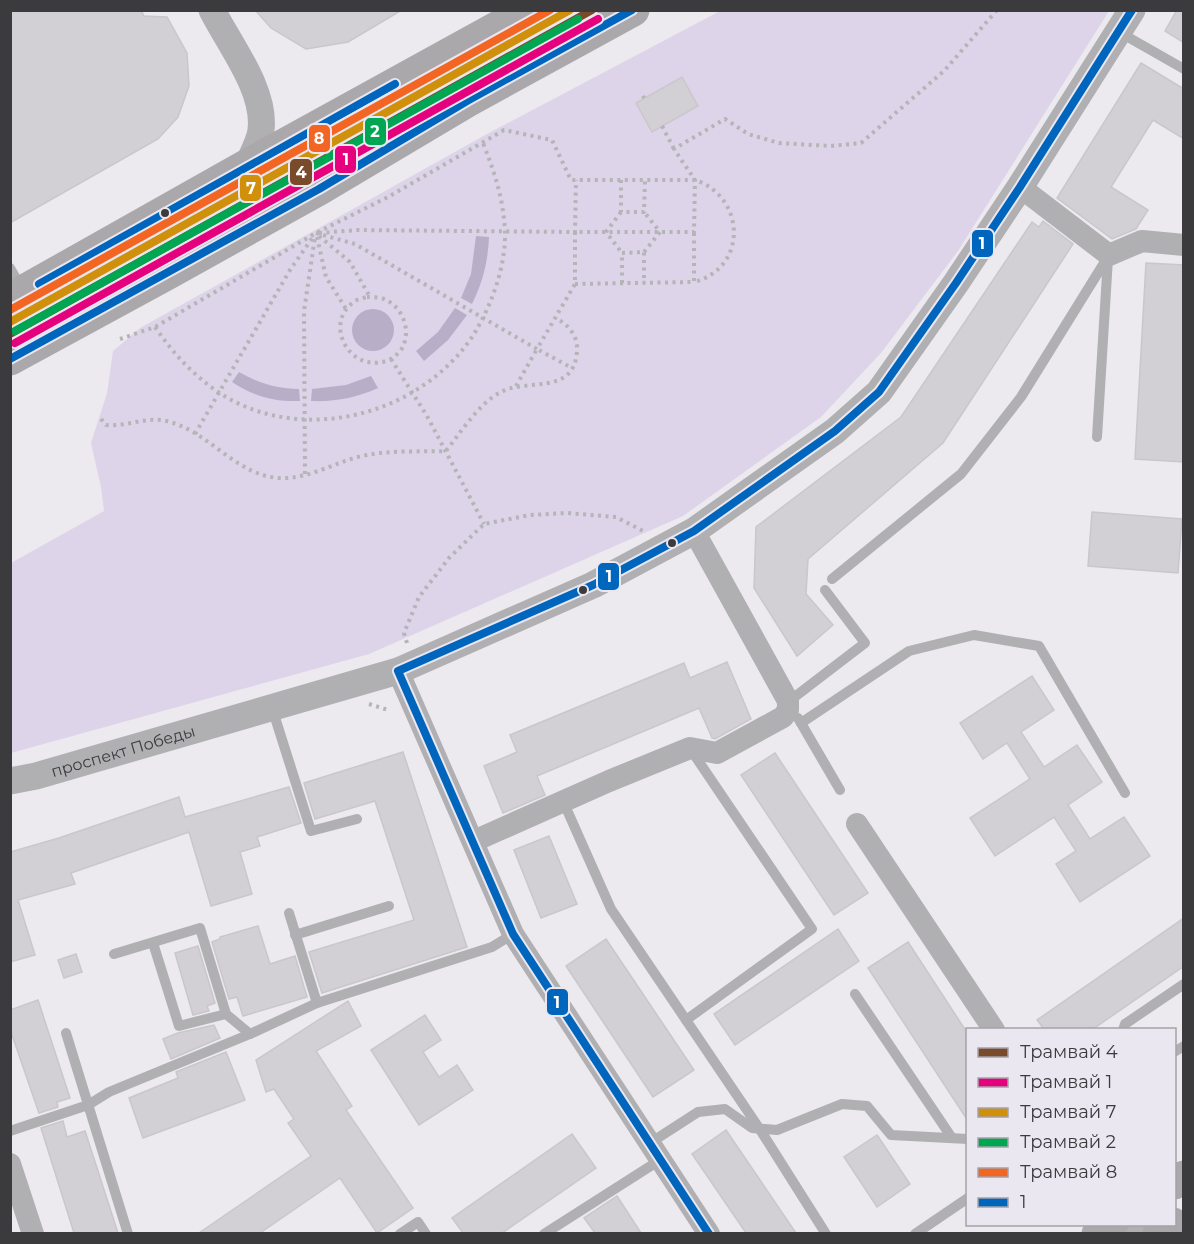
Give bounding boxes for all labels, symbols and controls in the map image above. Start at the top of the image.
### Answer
line badge: 2 [364,117,387,146]
text: 2 [370,122,380,141]
line badge: 8 [308,124,331,153]
text: 8 [314,129,324,148]
line badge: 1 [334,145,357,174]
text: 1 [343,150,349,169]
line badge: 4 [289,158,313,186]
text: 4 [295,163,307,182]
line badge: 7 [239,174,262,202]
text: 7 [246,179,256,198]
unlabelled marker [159,207,171,219]
line badge: 1 [971,229,994,258]
text: 1 [979,234,985,253]
unlabelled marker [666,537,678,549]
line badge: 1 [597,562,620,591]
text: 1 [606,567,612,586]
unlabelled marker [577,584,589,596]
street label: проспект Победы [49,721,197,781]
line badge: 1 [546,988,569,1016]
text: 1 [554,993,560,1012]
legend [966,1028,1176,1226]
text: Трамвай 4 [1020,1041,1118,1063]
text: Трамвай 1 [1020,1071,1112,1093]
text: Трамвай 7 [1020,1101,1116,1123]
text: Трамвай 2 [1020,1131,1116,1153]
text: Трамвай 8 [1020,1161,1117,1183]
text: 1 [1020,1191,1027,1213]

